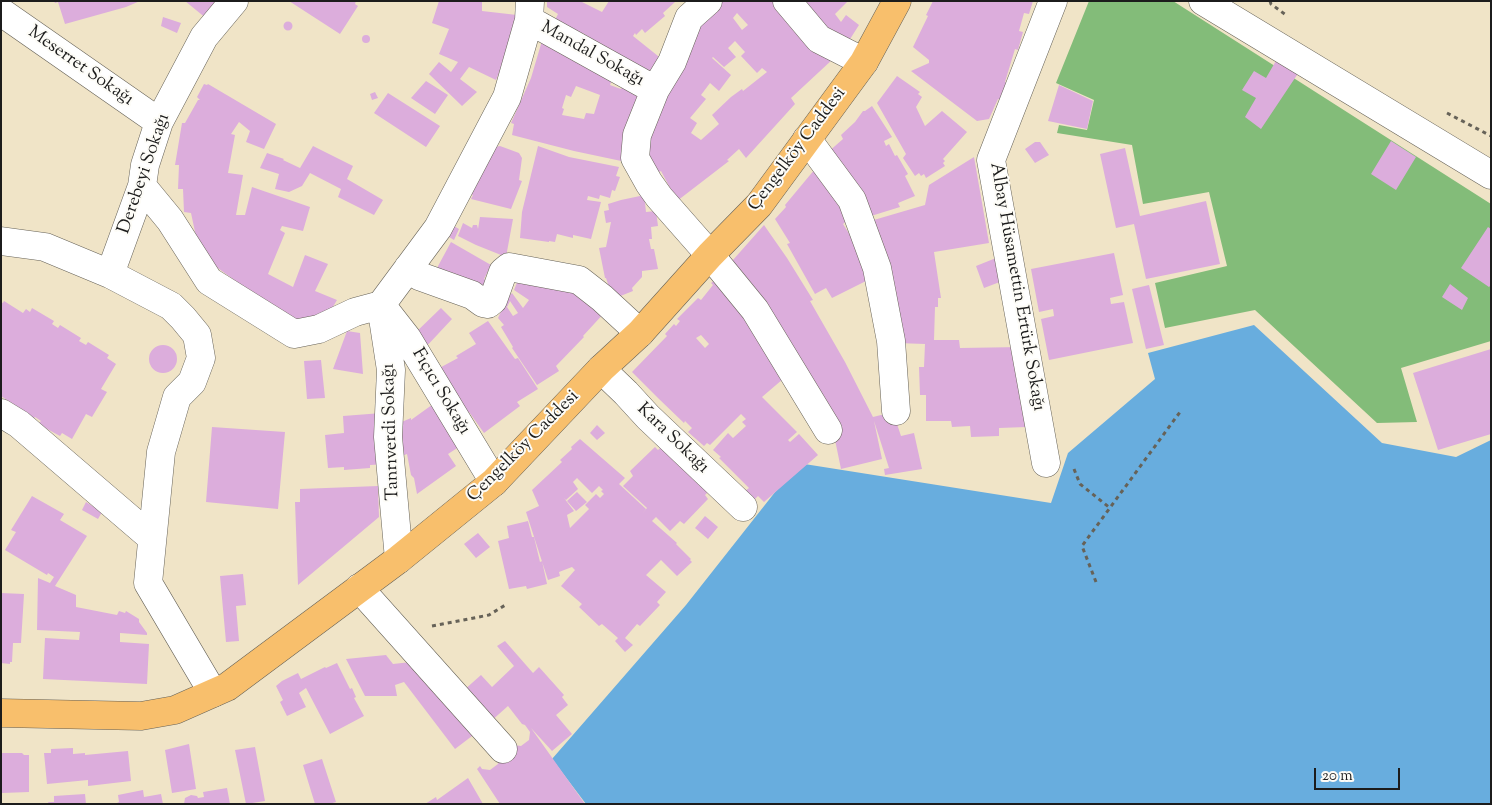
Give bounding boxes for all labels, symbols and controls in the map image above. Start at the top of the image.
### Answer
street label: Mandal Sokağı [537,18,647,92]
street label: Meserret Sokağı [23,23,137,111]
street label: Çengelköy Caddesi [744,84,852,216]
street label: Derebeyi Sokağı [114,111,176,237]
street label: Albay Hüsamettin Ertürk Sokağı [983,161,1049,413]
street label: Fıçıcı Sokağı [406,345,474,439]
street label: Tanrıverdi Sokağı [379,363,405,501]
street label: Çengelköy Caddesi [464,387,584,507]
street label: Kara Sokağı [631,399,713,479]
scale bar [1317,758,1403,790]
text: 20 m [1322,766,1353,787]

